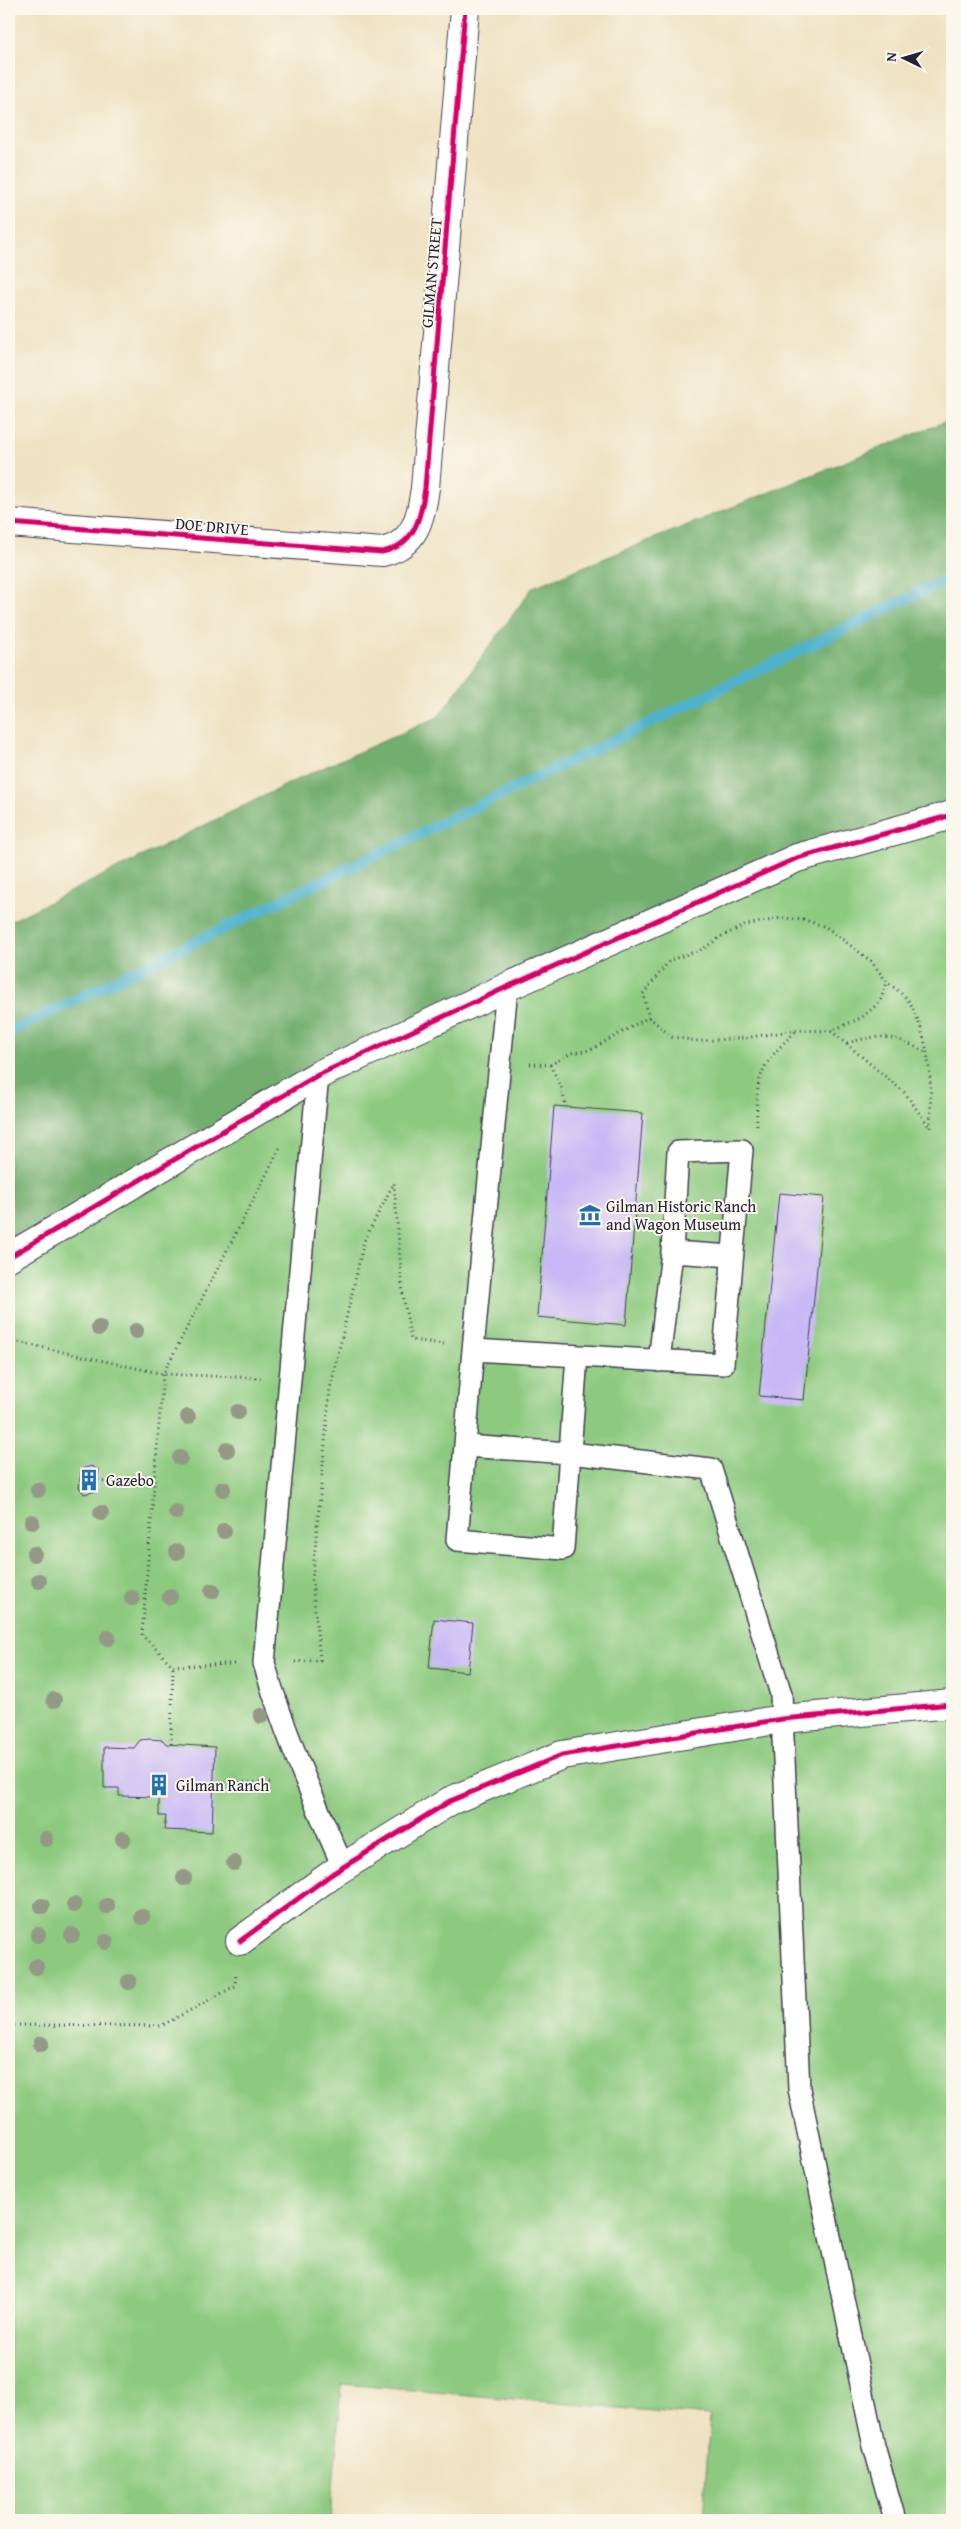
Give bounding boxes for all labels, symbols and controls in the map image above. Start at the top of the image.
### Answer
north arrow [878,32,928,82]
text: N [881,51,901,62]
street label: GILMAN STREET [414,217,448,329]
street label: DOE DRIVE [174,511,250,541]
place label: Gilman Historic Ranch and Wagon Museum [606,1194,756,1236]
museum icon: Gilman Historic Ranch and Wagon Museum [577,1202,603,1228]
building icon: Gazebo [76,1467,102,1493]
place label: Gazebo [106,1468,154,1492]
building icon: Gilman Ranch [146,1772,172,1798]
place label: Gilman Ranch [176,1773,269,1797]

